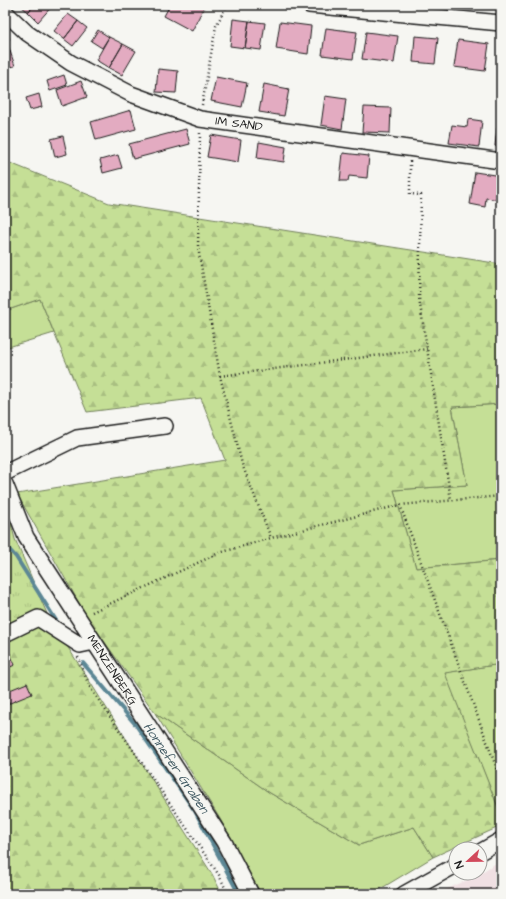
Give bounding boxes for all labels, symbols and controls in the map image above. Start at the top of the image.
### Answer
street label: IM SAND [214,112,264,136]
street label: MENZENBERG [83,631,142,709]
water label: Honnefer Graben [139,719,214,818]
north arrow [448,841,488,881]
text: N [451,858,467,871]

